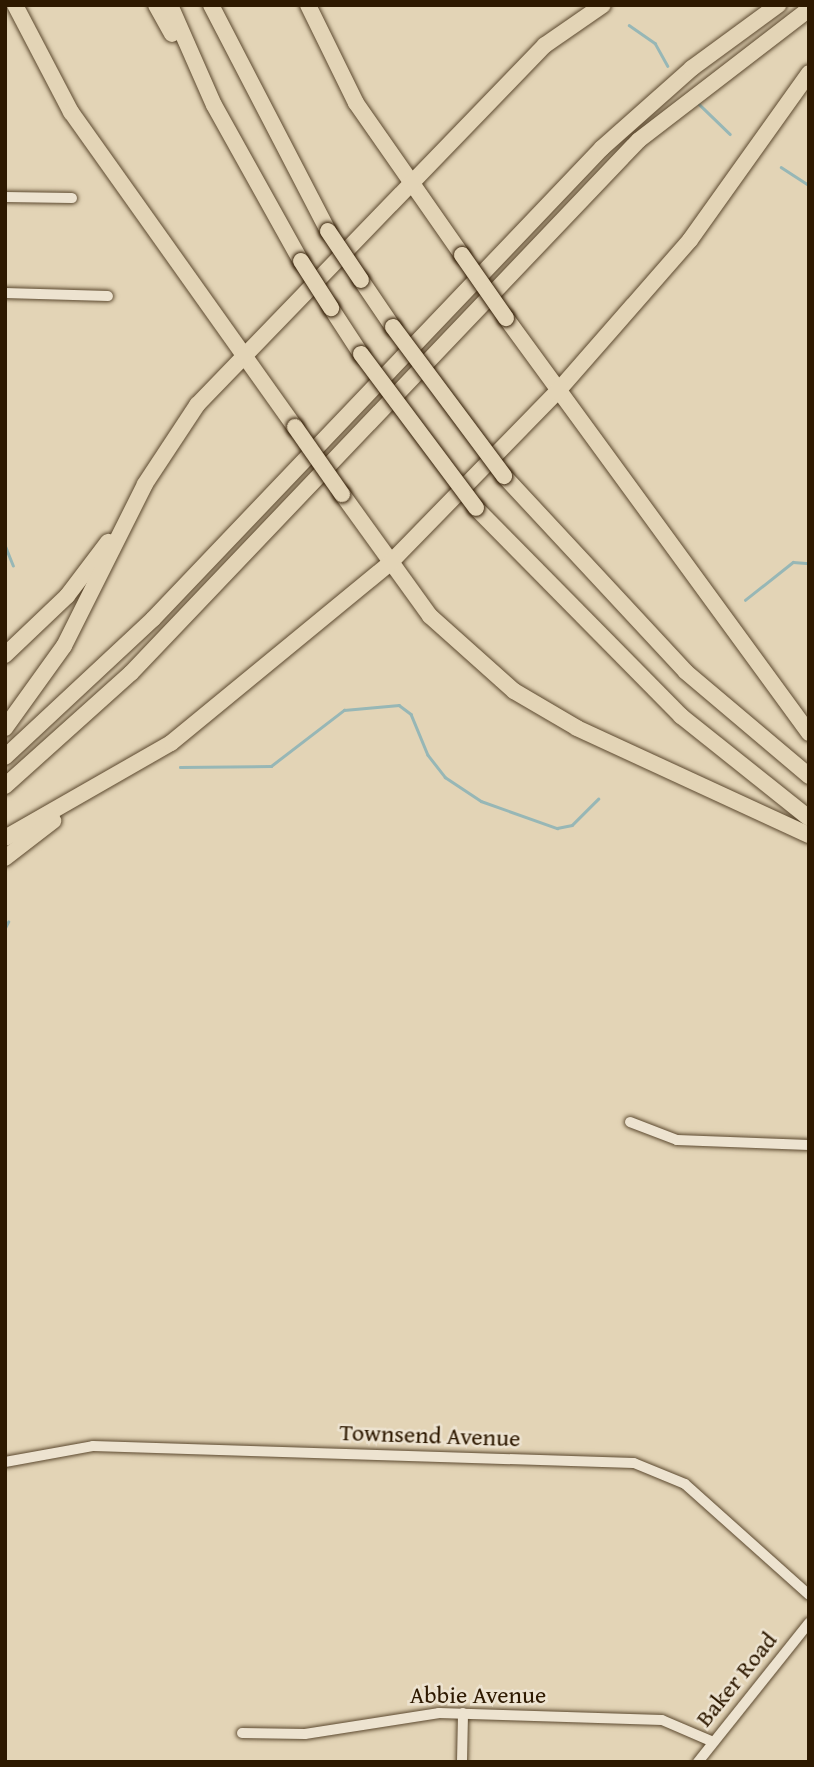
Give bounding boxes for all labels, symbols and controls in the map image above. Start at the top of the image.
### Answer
street label: Townsend Avenue [339,1417,521,1453]
street label: Baker Road [689,1626,783,1732]
street label: Abbie Avenue [410,1681,546,1709]

